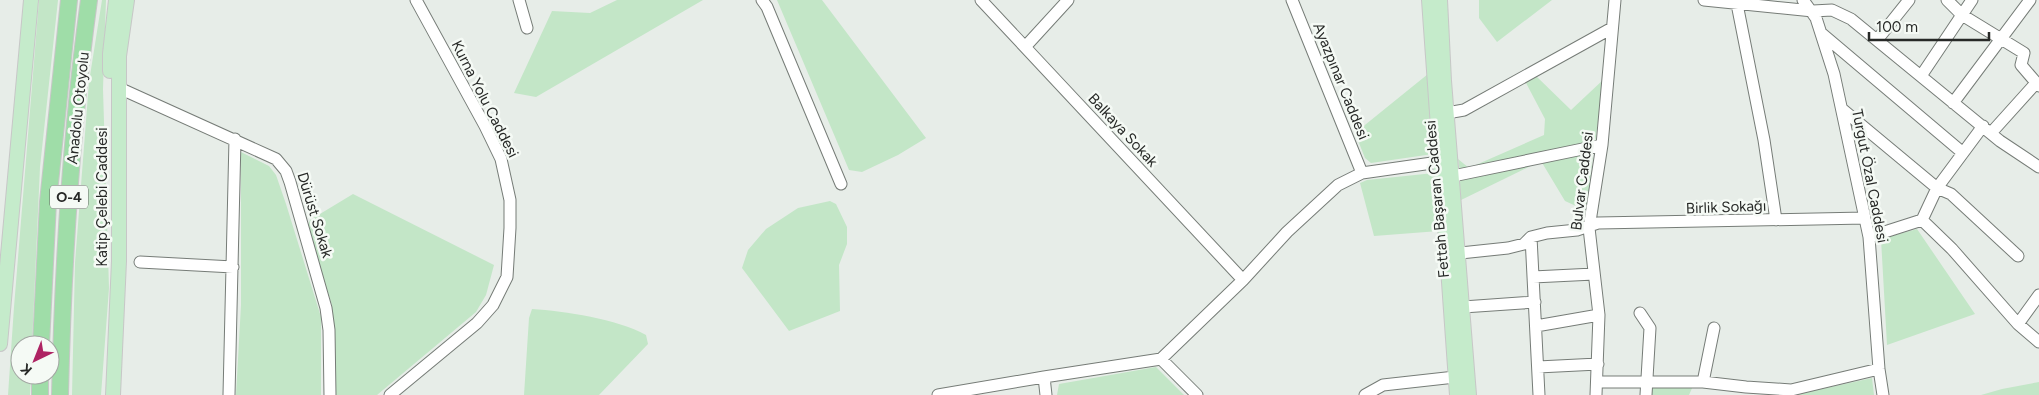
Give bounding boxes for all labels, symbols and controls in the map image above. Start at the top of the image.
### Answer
scale bar [1869,10,1989,42]
text: 100 m [1876,18,1918,36]
street label: Ayazpınar Caddesi [1309,20,1373,142]
street label: Kurna Yolu Caddesi [448,37,522,161]
street label: Anadolu Otoyolu [63,51,93,165]
street label: Balkaya Sokak [1084,90,1162,171]
street label: Turgut Özal Caddesi [1848,108,1892,244]
street label: Fettah Başaran Caddesi [1421,119,1453,279]
street label: Katip Çelebi Caddesi [93,127,111,267]
street label: Bulvar Caddesi [1567,130,1597,232]
street label: Dürüst Sokak [293,170,337,261]
road number: O-4 [50,186,88,208]
street label: Birlik Sokağı [1685,197,1767,217]
north arrow [10,335,60,385]
text: K [17,359,36,379]

